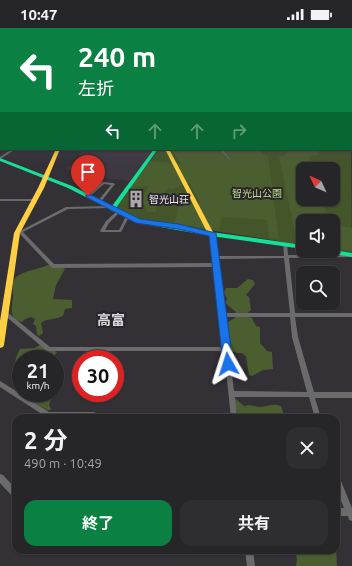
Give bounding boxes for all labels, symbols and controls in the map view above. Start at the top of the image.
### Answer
text: 10:47 [20,6,58,23]
text: 240 m [78,41,156,72]
icon: left [12,44,64,96]
text: 左折 [78,78,114,98]
icon: left [102,120,124,142]
icon: ahead [144,120,166,142]
icon: ahead [186,120,208,142]
icon: right [228,120,250,142]
pin [71,155,105,196]
icon: arrive [77,161,99,183]
north arrow [296,162,340,206]
map controls [296,162,340,310]
park label: 智光山公園 [232,188,282,199]
building icon: 智光山荘 [126,189,146,209]
place label: 智光山荘 [149,194,189,205]
button: sound [296,214,340,258]
button: search [296,266,340,310]
district label: 高富 [97,312,125,328]
position arrow [207,343,249,385]
speed limit sign: 30 [72,350,124,402]
text: 21 [27,359,49,382]
text: km/h [26,380,50,391]
text: 2 分 [24,427,67,454]
button: close [286,427,328,469]
text: 490 m · 10:49 [24,456,102,470]
button: 終了 [24,500,172,546]
button: 共有 [180,500,328,546]

